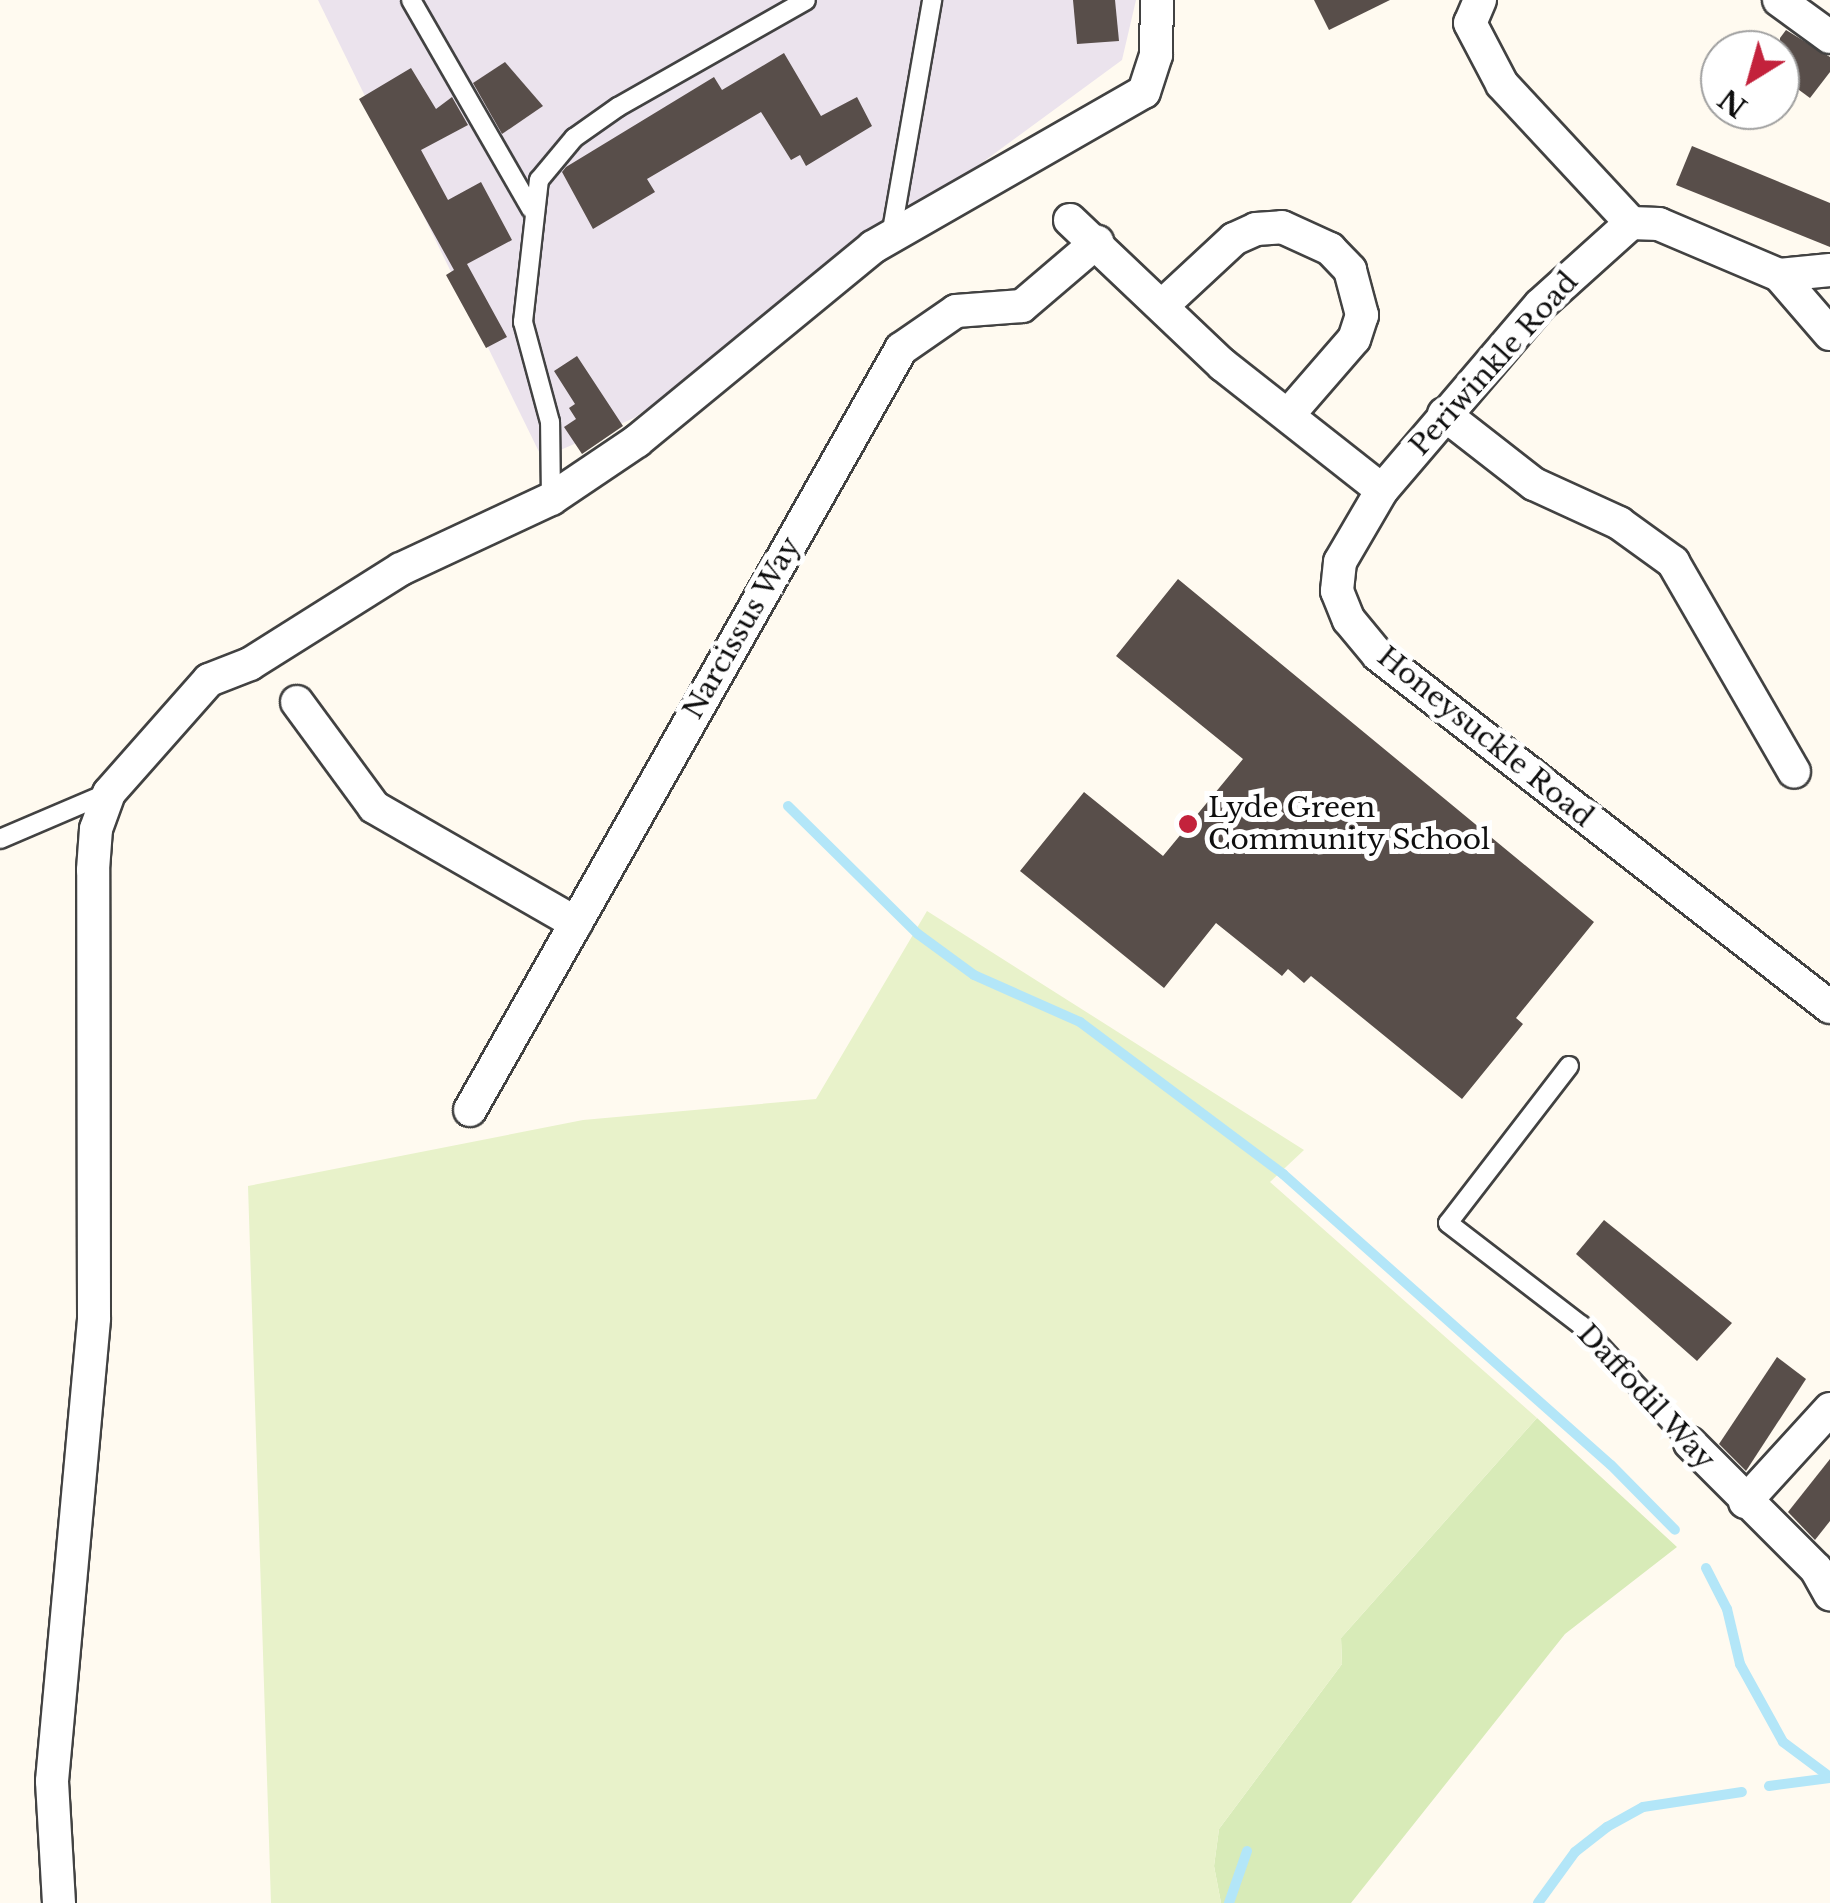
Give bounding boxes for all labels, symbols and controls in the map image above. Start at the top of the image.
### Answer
north arrow [1700,30,1800,130]
text: N [1712,81,1754,125]
street label: Periwinkle Road [1403,266,1585,462]
street label: Narcissus Way [676,531,808,725]
street label: Honeysuckle Road [1371,640,1599,834]
place label: Lyde Green Community School [1208,791,1491,857]
marker: Lyde Green Community School [1177,813,1199,835]
street label: Daffodil Way [1570,1317,1722,1477]

